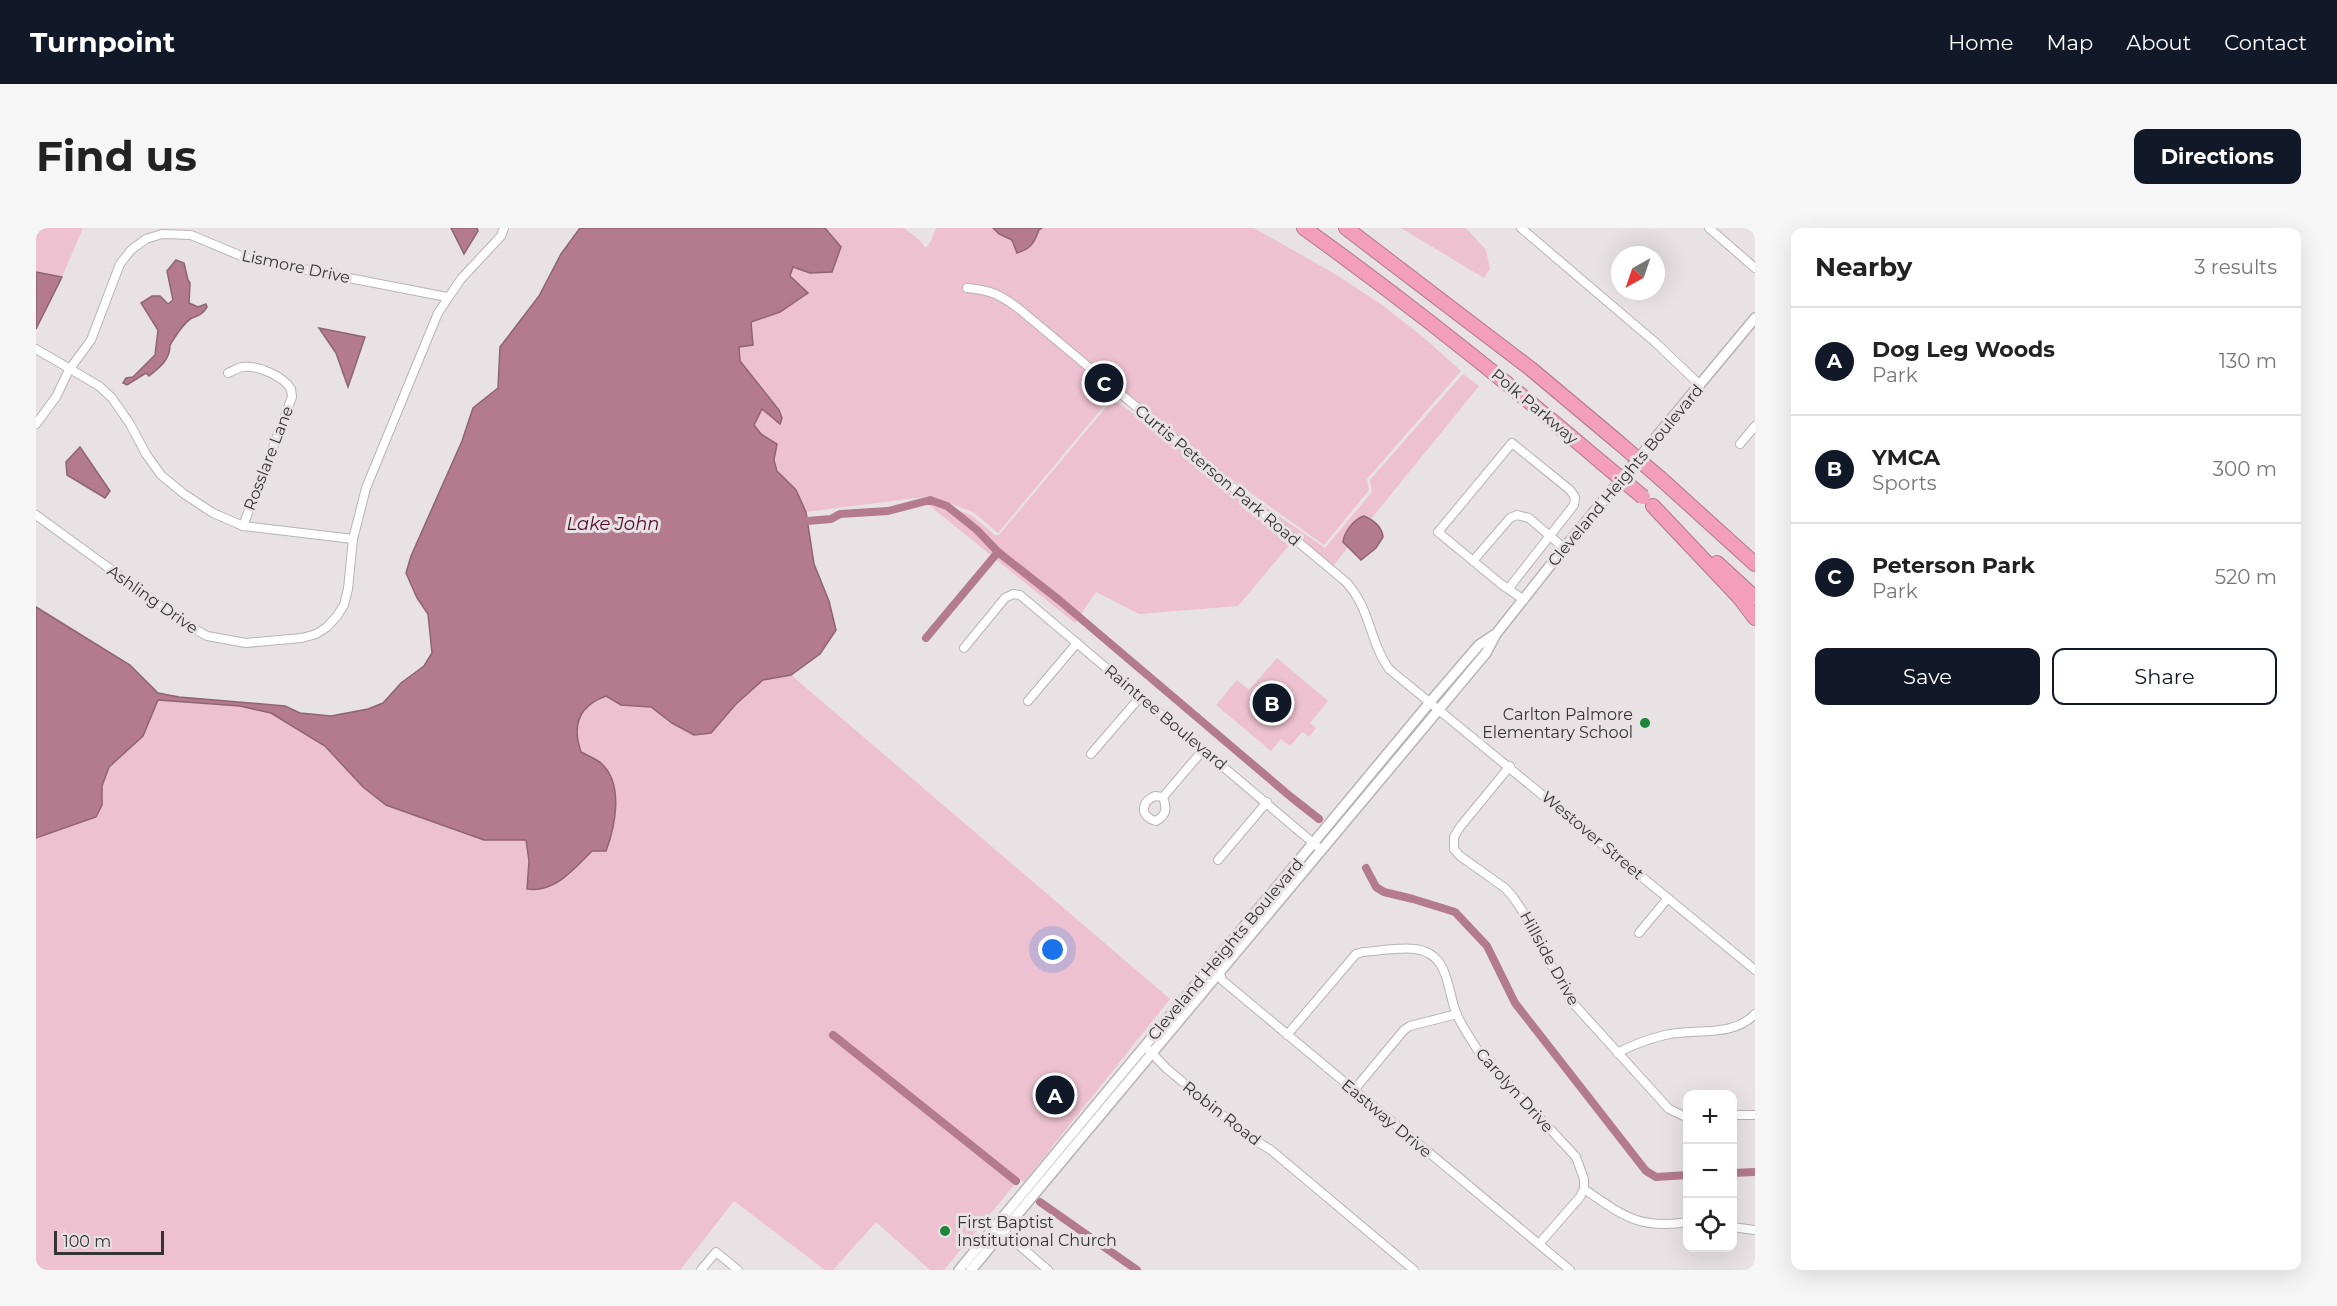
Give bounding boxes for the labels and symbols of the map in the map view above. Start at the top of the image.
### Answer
street label: Lismore Drive [240,246,352,287]
north arrow [1611,246,1665,300]
pin: C [1084,360,1124,406]
street label: Polk Parkway [1488,365,1582,448]
street label: Cleveland Heights Boulevard [1544,380,1707,570]
street label: Curtis Peterson Park Road [1131,401,1304,550]
street label: Rosslare Lane [240,403,297,513]
water label: Lake John [567,513,660,535]
street label: Ashling Drive [104,561,202,638]
street label: Raintree Boulevard [1101,661,1231,774]
pin: B [1252,680,1292,726]
place label: Carlton Palmore Elementary School [1482,705,1633,742]
marker: Carlton Palmore Elementary School [1638,716,1652,730]
street label: Westover Street [1538,787,1648,884]
street label: Cleveland Heights Boulevard [1144,854,1307,1044]
street label: Hillside Drive [1516,908,1583,1009]
your location [1038,935,1067,964]
street label: Carolyn Drive [1472,1044,1557,1136]
pin: A [1036,1072,1074,1118]
street label: Eastway Drive [1338,1075,1436,1162]
street label: Robin Road [1179,1077,1264,1150]
place label: First Baptist Institutional Church [957,1213,1117,1250]
marker: First Baptist Institutional Church [938,1224,952,1238]
scale bar [54,1228,164,1256]

